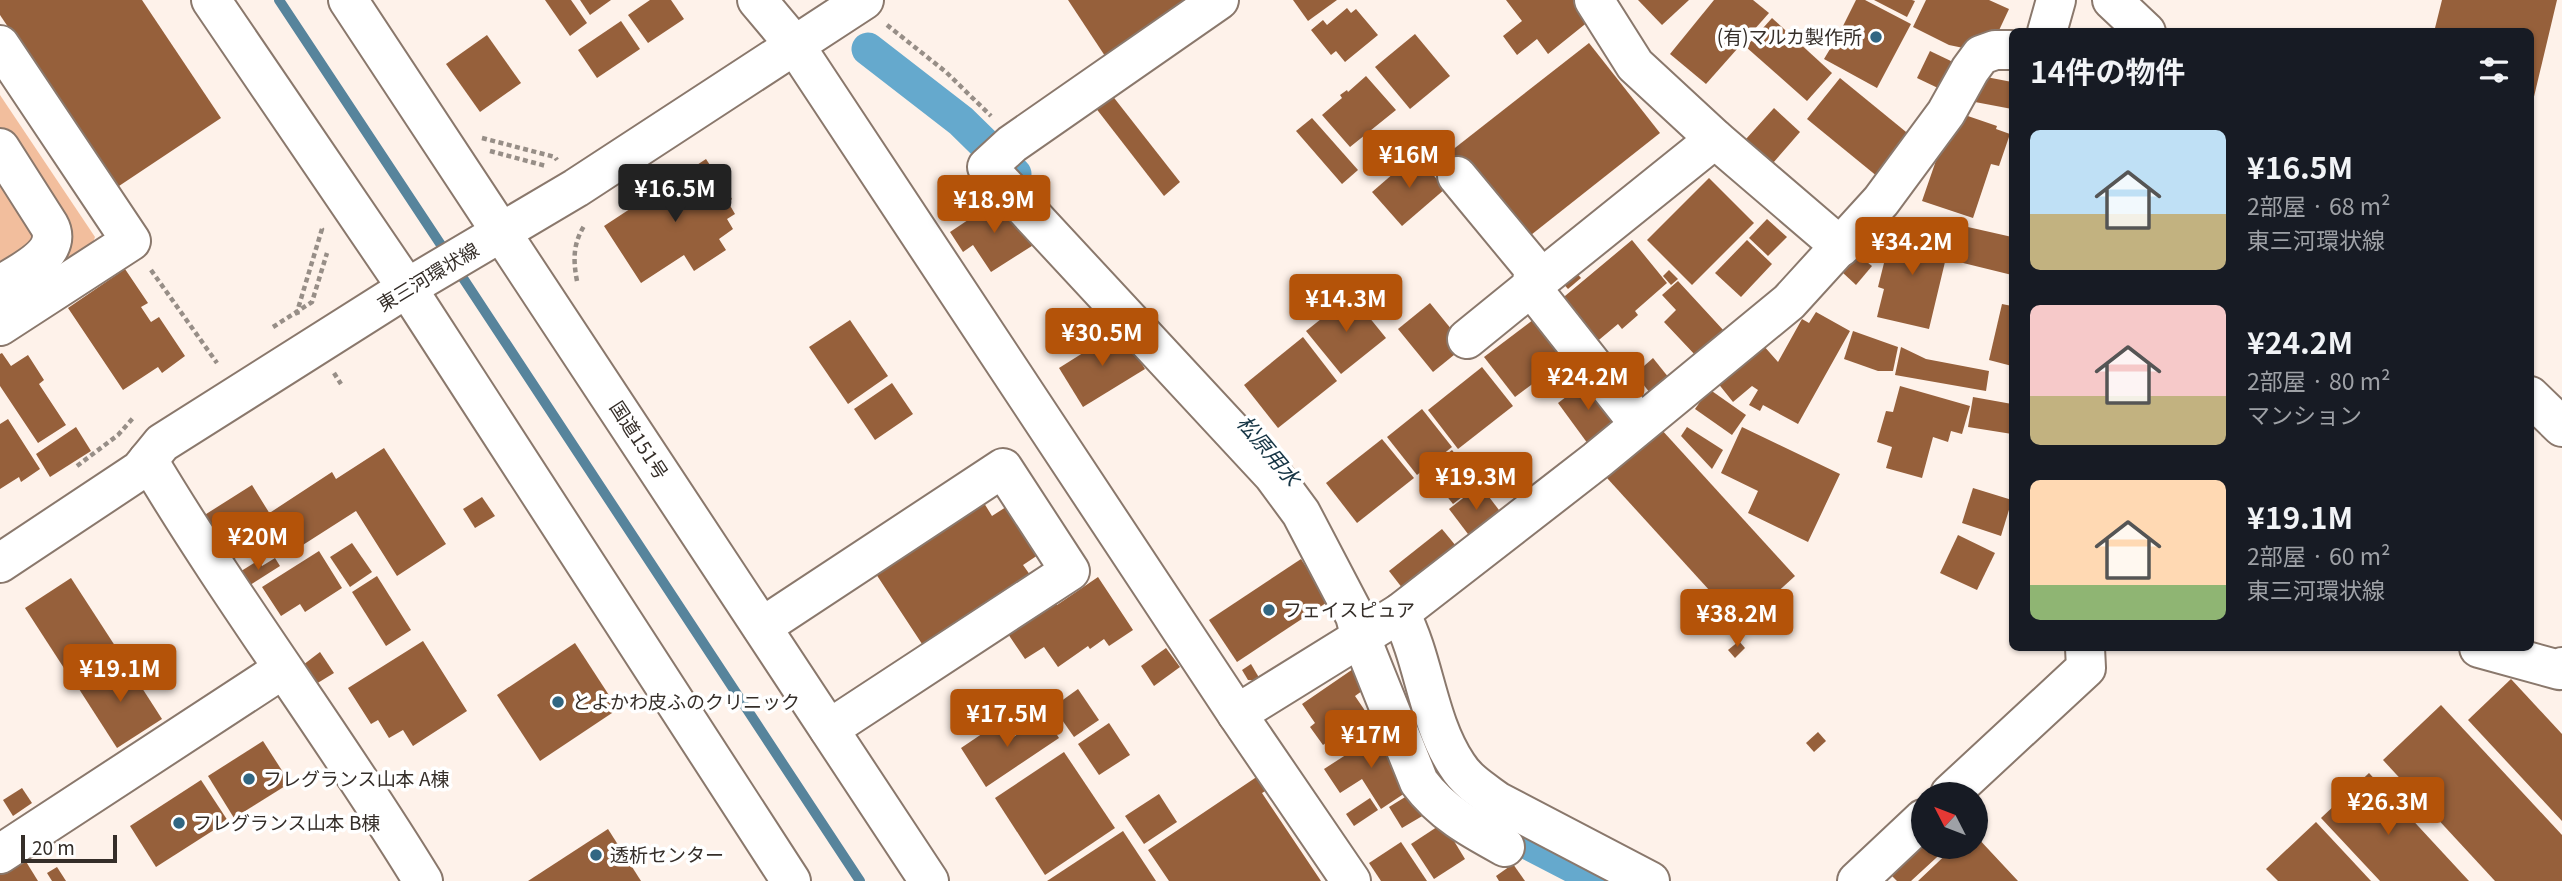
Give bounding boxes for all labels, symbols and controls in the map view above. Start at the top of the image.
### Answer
place label: (有)マルカ製作所 [1717,22,1862,49]
marker: (有)マルカ製作所 [1868,29,1884,45]
text: 14件の物件 [2030,48,2185,92]
icon: filters [2475,51,2513,89]
pin: ¥16M [1368,130,1450,190]
text: ¥16M [1379,136,1439,170]
text: ¥16.5M [2247,144,2353,188]
icon: home [2086,158,2170,242]
pin: ¥16.5M [618,164,732,224]
text: ¥16.5M [634,170,716,204]
pin: ¥18.9M [937,176,1051,235]
text: ¥18.9M [953,181,1035,215]
text: 2部屋 · 68 m² [2247,188,2390,222]
pin: ¥34.2M [1855,218,1969,277]
text: 東三河環状線 [2247,222,2385,256]
text: ¥34.2M [1871,223,1953,257]
street label: 東三河環状線 [371,235,483,317]
pin: ¥14.3M [1289,274,1403,334]
text: ¥14.3M [1305,280,1387,314]
pin: ¥30.5M [1045,308,1159,368]
text: ¥30.5M [1061,314,1143,348]
text: ¥24.2M [2247,319,2353,363]
icon: home [2086,333,2170,417]
pin: ¥24.2M [1531,352,1645,412]
text: ¥24.2M [1547,358,1629,392]
text: 2部屋 · 80 m² [2247,363,2390,397]
street label: 国道151号 [605,395,676,484]
text: マンション [2247,397,2362,431]
water label: 松原用水 [1231,408,1309,493]
pin: ¥19.3M [1419,452,1533,512]
text: ¥19.3M [1435,458,1517,492]
text: ¥19.1M [2247,494,2353,538]
icon: home [2086,508,2170,592]
pin: ¥20M [217,512,299,572]
text: ¥20M [228,518,288,552]
text: 2部屋 · 60 m² [2247,538,2390,572]
text: 東三河環状線 [2247,572,2385,606]
pin: ¥38.2M [1680,590,1794,649]
place label: フェイスピュア [1283,595,1415,622]
text: ¥38.2M [1696,595,1778,629]
marker: フェイスピュア [1261,602,1277,618]
pin: ¥19.1M [63,644,177,704]
text: ¥19.1M [79,650,161,684]
place label: とよかわ皮ふのクリニック [572,687,800,714]
pin: ¥17.5M [950,690,1064,749]
marker: とよかわ皮ふのクリニック [550,694,566,710]
text: ¥17.5M [966,695,1048,729]
pin: ¥17M [1330,710,1412,770]
text: ¥17M [1341,716,1401,750]
place label: フレグランス山本 A棟 [263,764,449,791]
marker: フレグランス山本 A棟 [241,771,257,787]
pin: ¥26.3M [2331,778,2445,837]
north arrow [1911,782,1988,859]
map controls [1911,782,1988,859]
text: ¥26.3M [2347,783,2429,817]
place label: フレグランス山本 B棟 [193,808,380,835]
marker: フレグランス山本 B棟 [171,815,187,831]
scale bar [21,832,117,864]
text: 20 m [32,833,75,860]
place label: 透析センター [610,840,724,867]
marker: 透析センター [588,847,604,863]

